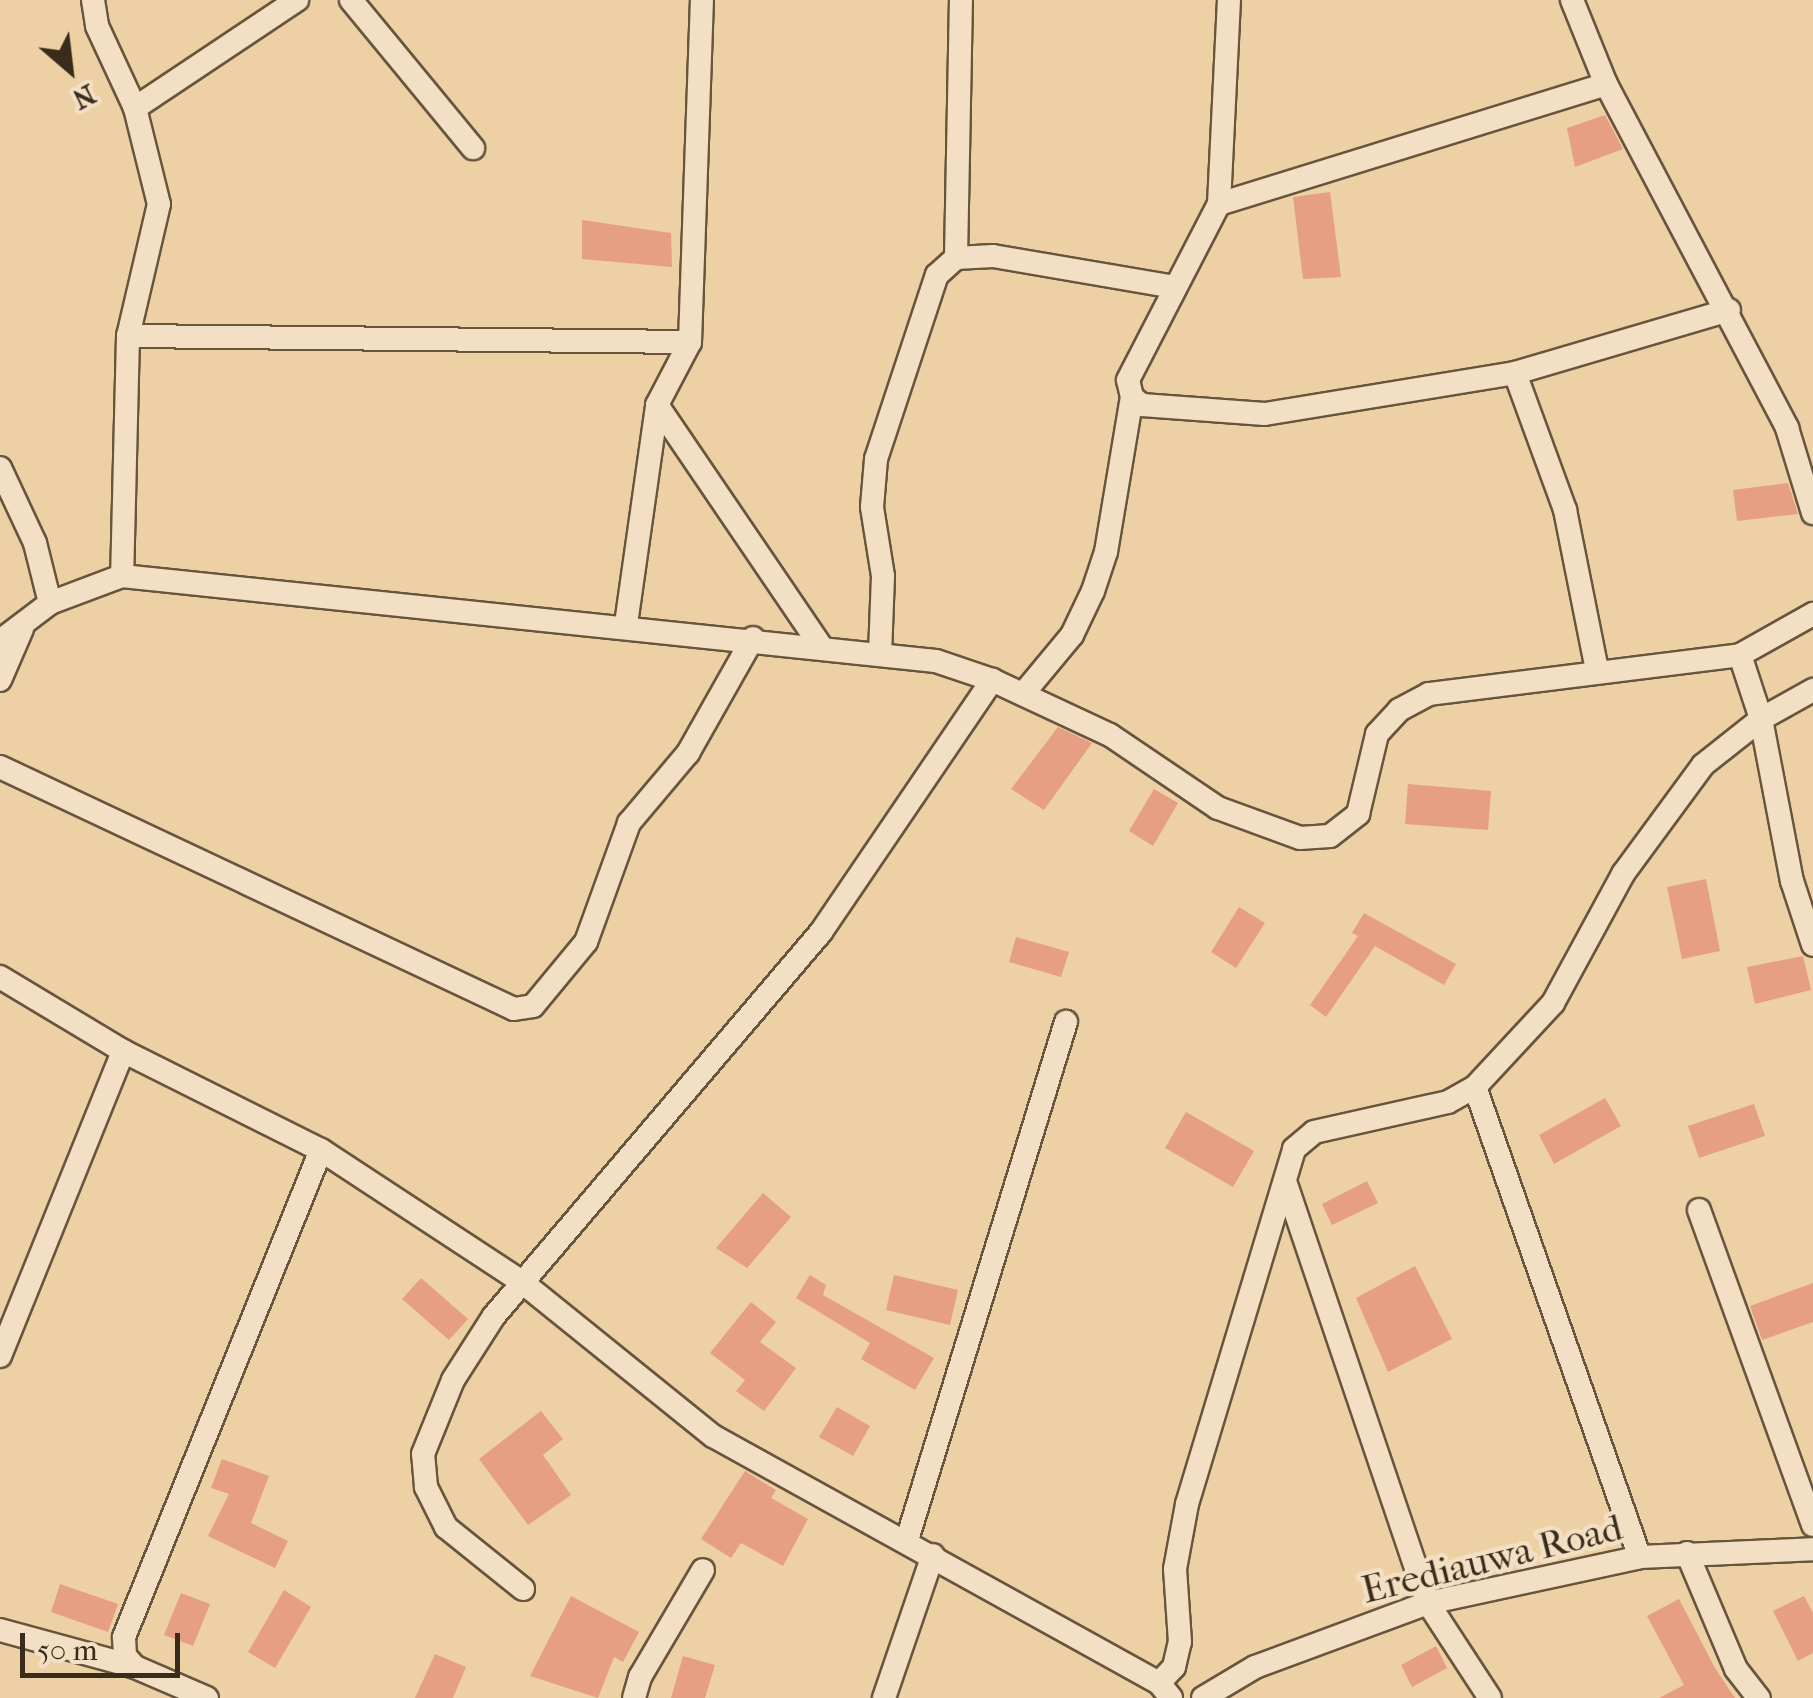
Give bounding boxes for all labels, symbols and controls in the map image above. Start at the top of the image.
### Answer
north arrow [20,20,120,120]
text: N [67,77,101,116]
street label: Erediauwa Road [1357,1505,1627,1613]
scale bar [25,1613,185,1675]
text: 50 m [37,1633,98,1668]

